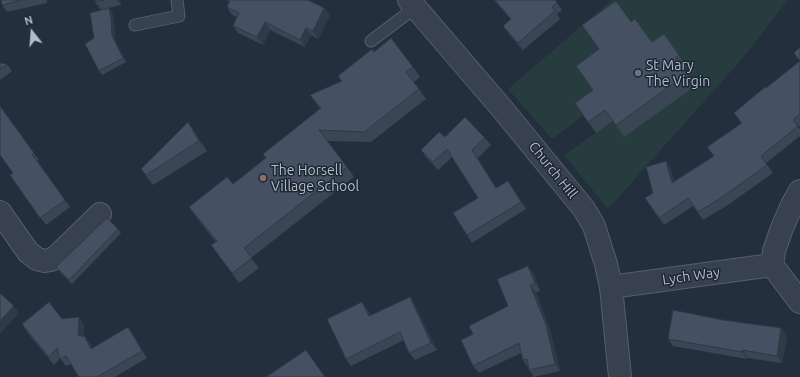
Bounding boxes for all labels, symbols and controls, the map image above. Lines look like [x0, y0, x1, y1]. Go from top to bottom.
north arrow [12, 12, 52, 52]
text: N [23, 14, 34, 27]
place label: St Mary The Virgin [646, 57, 710, 90]
marker: St Mary The Virgin [633, 68, 643, 78]
street label: Church Hill [525, 138, 581, 202]
place label: The Horsell Village School [271, 162, 359, 194]
marker: The Horsell Village School [258, 173, 268, 183]
street label: Lych Way [661, 264, 721, 288]

